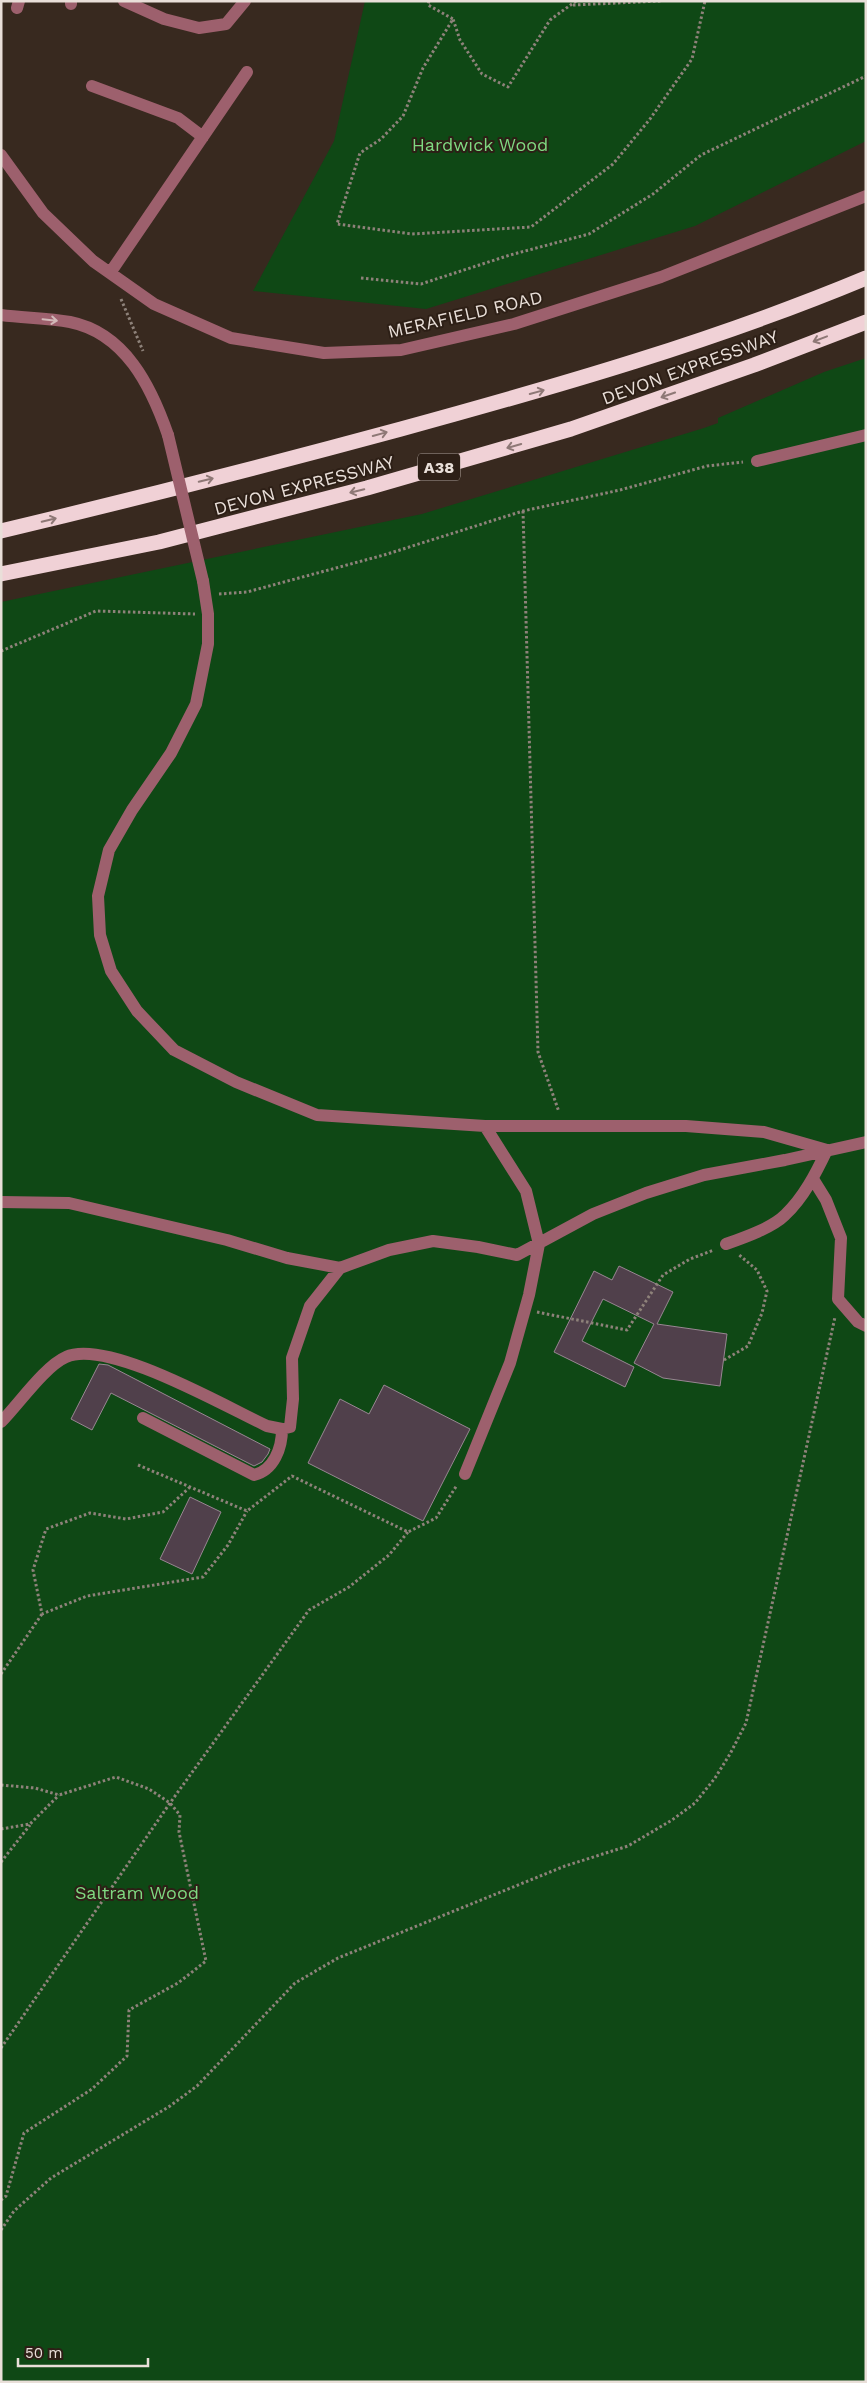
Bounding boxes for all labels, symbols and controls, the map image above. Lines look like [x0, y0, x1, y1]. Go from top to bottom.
park label: Hardwick Wood [412, 134, 548, 155]
street label: MERAFIELD ROAD [386, 286, 544, 342]
one-way arrow [41, 315, 57, 325]
street label: DEVON EXPRESSWAY [599, 325, 782, 409]
one-way arrow [813, 335, 828, 344]
one-way arrow [529, 387, 545, 396]
one-way arrow [661, 391, 676, 400]
one-way arrow [372, 429, 388, 439]
one-way arrow [506, 442, 522, 451]
street label: DEVON EXPRESSWAY [211, 451, 397, 519]
road number: A38 [418, 454, 460, 481]
one-way arrow [198, 475, 214, 484]
one-way arrow [350, 487, 366, 496]
one-way arrow [40, 515, 56, 524]
park label: Saltram Wood [75, 1882, 199, 1903]
scale bar [18, 2336, 148, 2368]
text: 50 m [25, 2344, 62, 2362]

